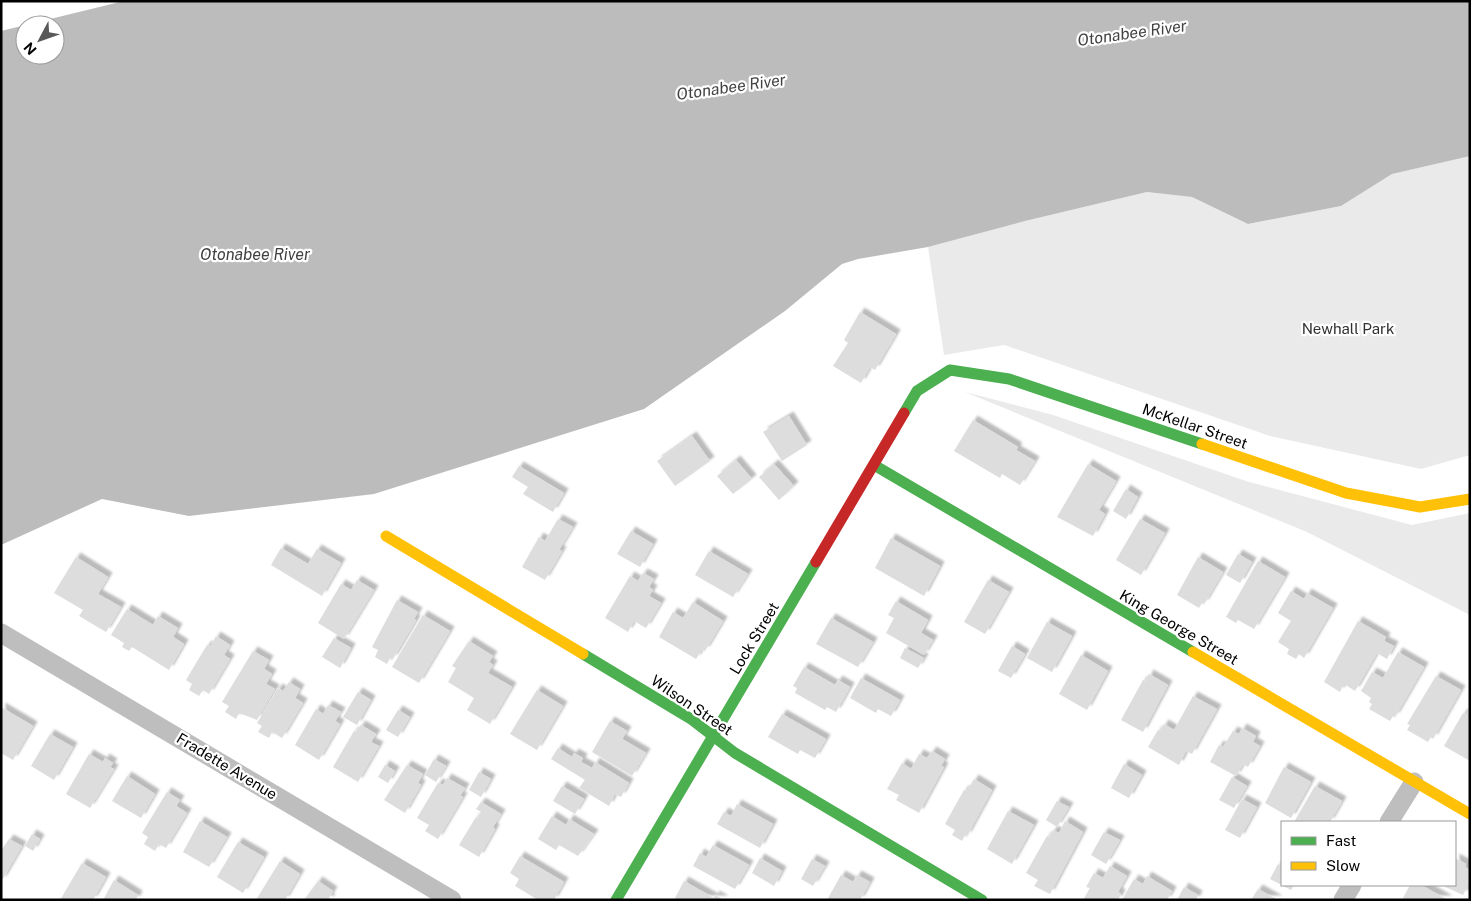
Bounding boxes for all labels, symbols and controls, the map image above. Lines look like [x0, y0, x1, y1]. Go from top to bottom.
north arrow [15, 15, 65, 65]
water label: Otonabee River [1076, 16, 1189, 50]
text: N [21, 39, 40, 58]
water label: Otonabee River [675, 70, 788, 104]
water label: Otonabee River [200, 245, 311, 264]
park label: Newhall Park [1302, 320, 1394, 337]
street label: McKellar Street [1140, 400, 1250, 452]
street label: King George Street [1117, 586, 1242, 668]
street label: Lock Street [726, 599, 782, 677]
street label: Wilson Street [648, 671, 736, 739]
street label: Fradette Avenue [174, 729, 280, 803]
legend [1281, 821, 1456, 886]
text: Fast [1326, 832, 1356, 849]
text: Slow [1326, 857, 1361, 874]

